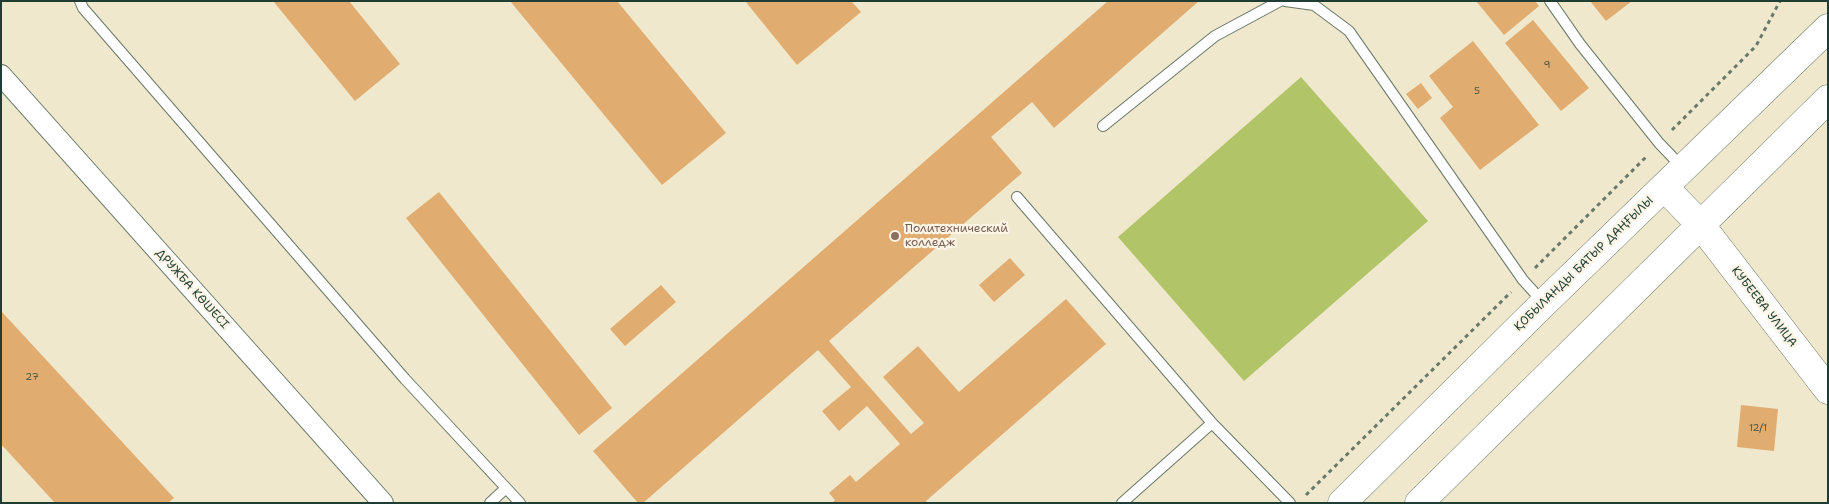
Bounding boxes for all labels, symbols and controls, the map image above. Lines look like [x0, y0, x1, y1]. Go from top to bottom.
house number: 9 [1544, 59, 1550, 71]
house number: 5 [1474, 85, 1480, 97]
street label: ҚОБЫЛАНДЫ БАТЫР ДАҢҒЫЛЫ [1512, 194, 1656, 334]
place label: Политехнический колледж [905, 222, 1008, 250]
marker: Политехнический колледж [889, 230, 901, 242]
street label: ДРУЖБА КӨШЕСІ [152, 246, 232, 332]
street label: КУБЕЕВА УЛИЦА [1728, 264, 1800, 350]
house number: 27 [25, 371, 39, 383]
house number: 12/1 [1749, 422, 1767, 434]

